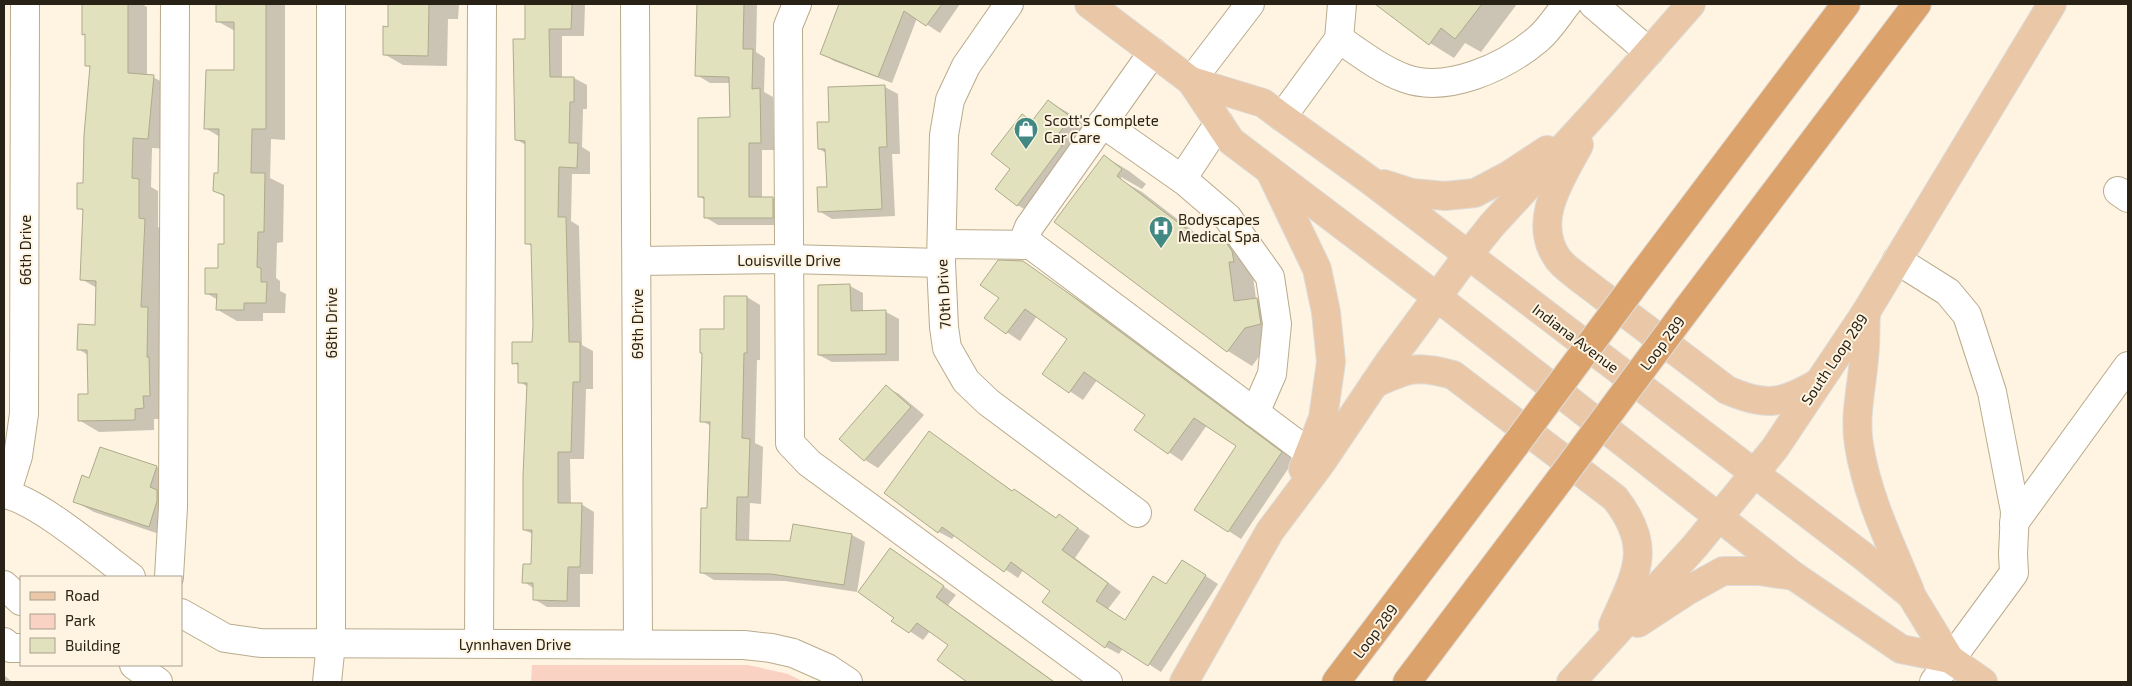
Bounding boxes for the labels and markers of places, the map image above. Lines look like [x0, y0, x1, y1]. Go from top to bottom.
place label: Scott's Complete Car Care [1044, 111, 1159, 146]
shop icon: Scott's Complete Car Care [1013, 116, 1039, 150]
place label: Bodyscapes Medical Spa [1178, 210, 1260, 245]
hospital icon: Bodyscapes Medical Spa [1148, 215, 1174, 249]

